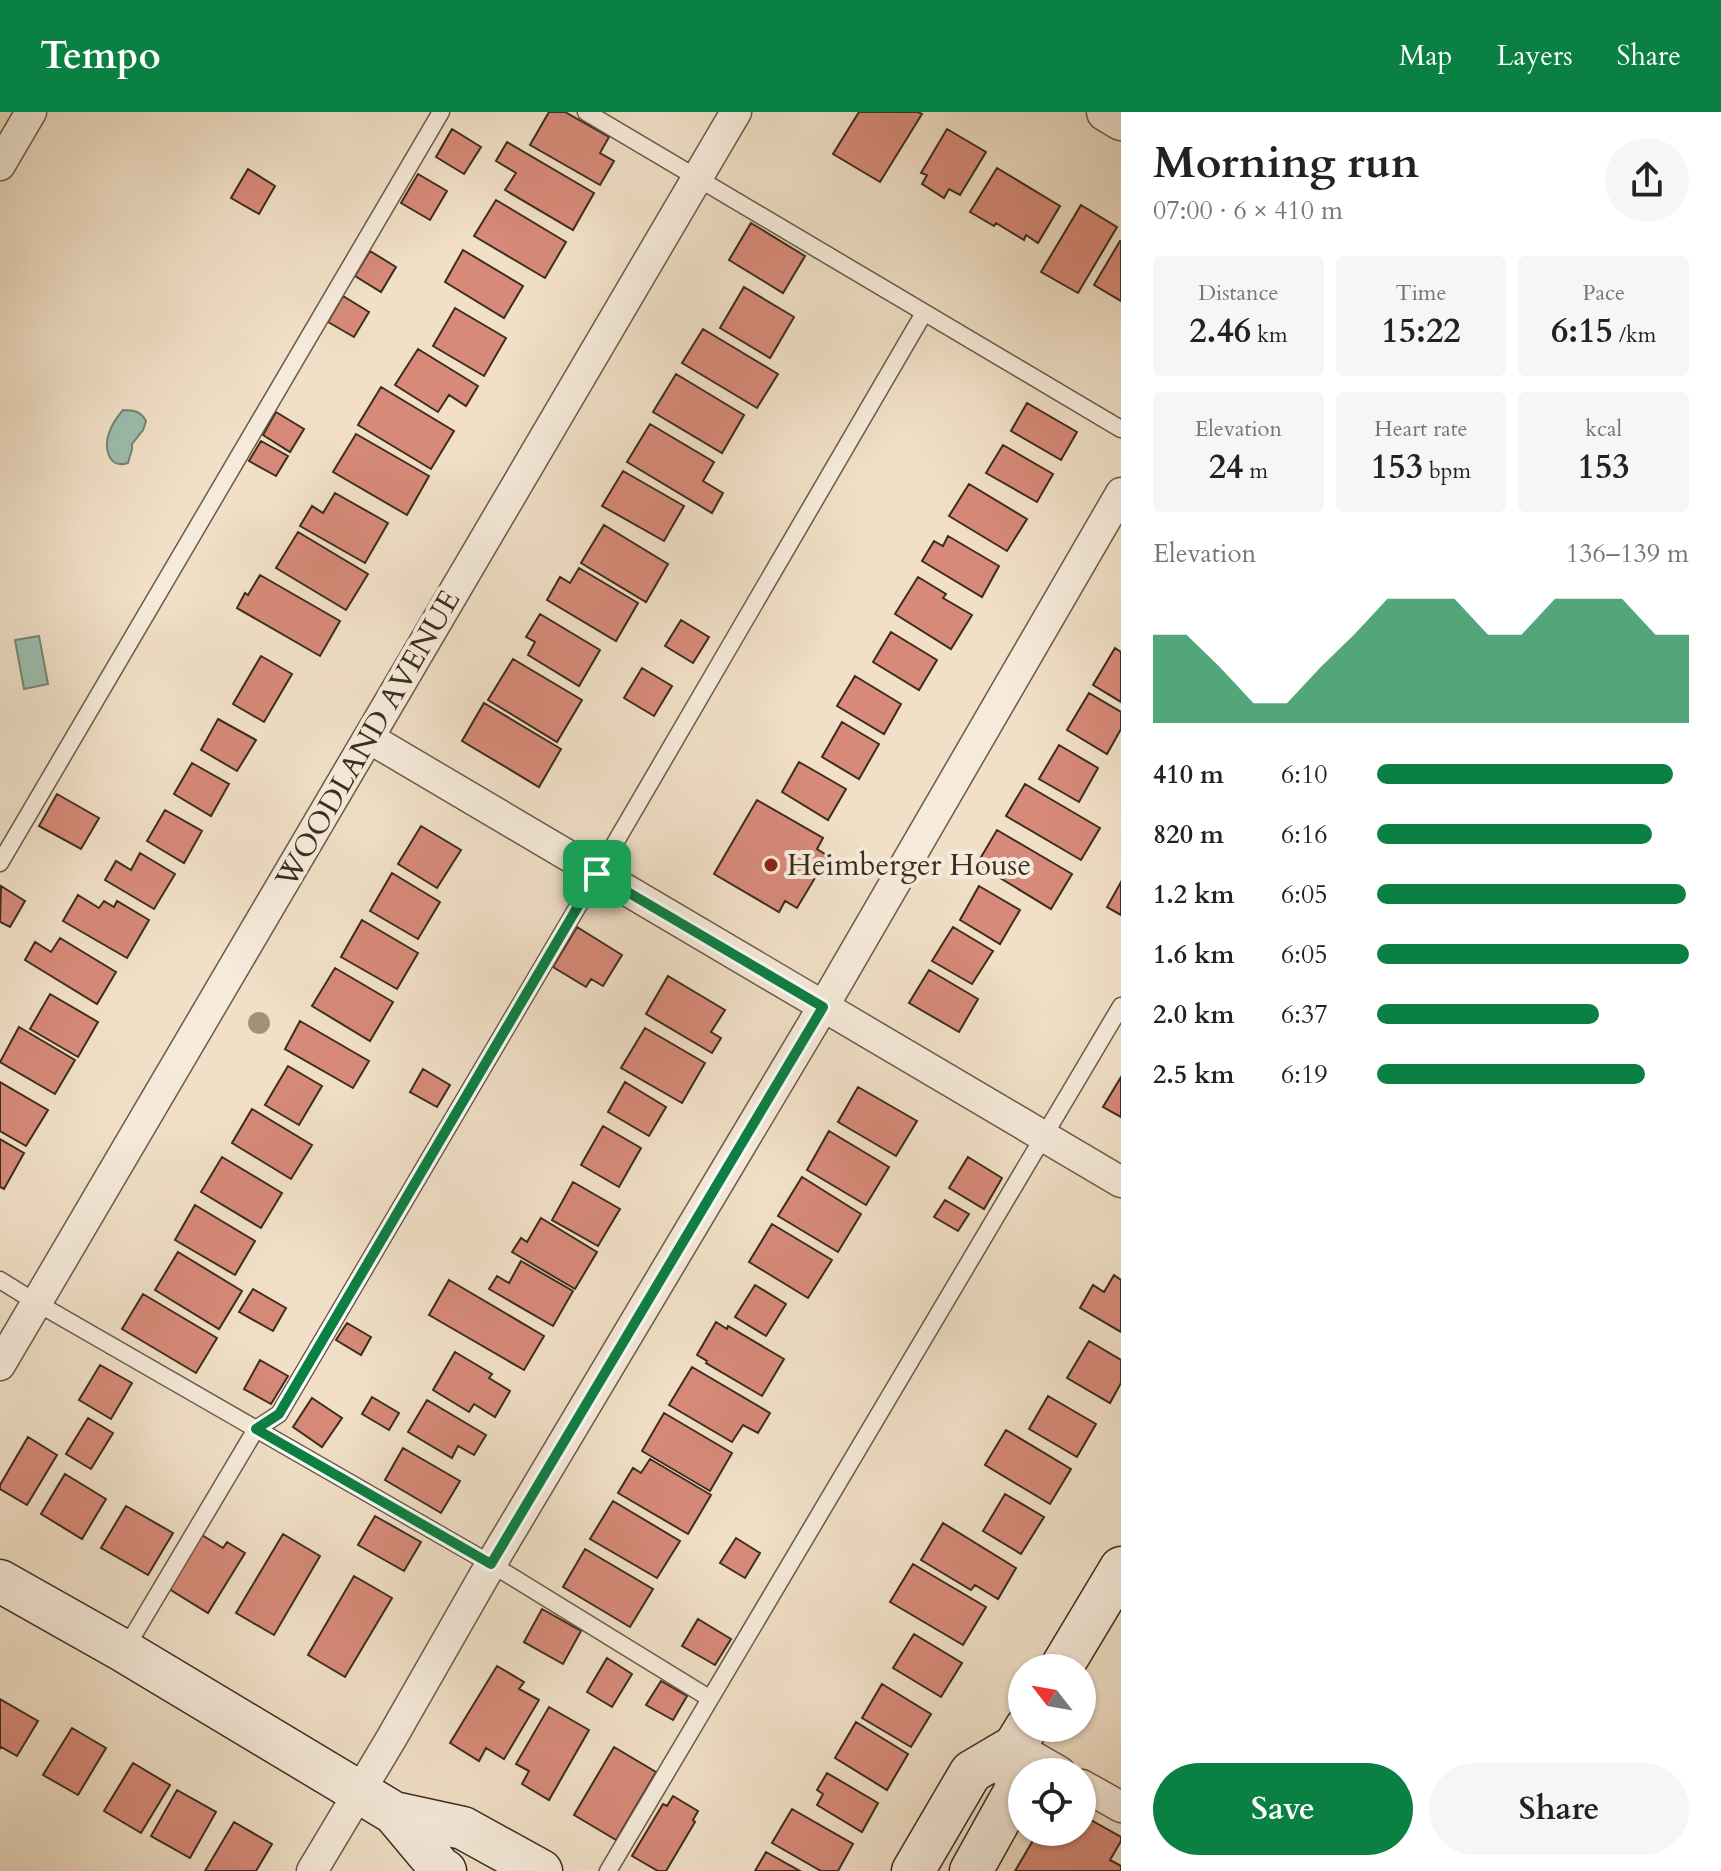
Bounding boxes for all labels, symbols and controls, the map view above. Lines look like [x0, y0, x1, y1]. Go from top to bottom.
text: Tempo [40, 30, 161, 82]
text: Map [1399, 37, 1452, 75]
text: Layers [1496, 37, 1573, 75]
text: Share [1617, 37, 1681, 75]
text: Morning run [1153, 133, 1419, 193]
button: share [1605, 138, 1689, 222]
text: 07:00 · 6 × 410 m [1153, 193, 1343, 228]
text: Distance [1198, 278, 1279, 308]
text: Time [1396, 278, 1446, 308]
text: Pace [1582, 278, 1625, 308]
text: 2.46 [1189, 308, 1251, 354]
text: 15:22 [1381, 308, 1461, 354]
text: 6:15 [1551, 308, 1613, 354]
text: km [1251, 320, 1288, 350]
text: /km [1613, 320, 1656, 350]
text: Elevation [1195, 414, 1282, 444]
text: Heart rate [1374, 414, 1468, 444]
text: kcal [1585, 414, 1622, 444]
text: 24 [1209, 444, 1243, 490]
text: 153 [1371, 444, 1423, 490]
text: 153 [1578, 444, 1630, 490]
text: m [1243, 456, 1268, 486]
text: bpm [1423, 456, 1471, 486]
text: Elevation [1153, 536, 1256, 571]
text: 136–139 m [1566, 536, 1689, 571]
street label: WOODLAND AVENUE [265, 583, 470, 896]
text: 410 m [1153, 757, 1224, 792]
text: 6:10 [1281, 757, 1328, 792]
text: 820 m [1153, 817, 1224, 852]
text: 6:16 [1281, 817, 1328, 852]
pin [563, 840, 631, 908]
place label: Heimberger House [787, 845, 1031, 886]
icon: arrive [575, 852, 619, 896]
marker: Heimberger House [762, 856, 780, 874]
text: 1.2 km [1153, 877, 1234, 912]
text: 6:05 [1281, 877, 1328, 912]
text: 1.6 km [1153, 937, 1234, 972]
text: 6:05 [1281, 937, 1328, 972]
text: 2.0 km [1153, 997, 1234, 1032]
text: 6:37 [1281, 997, 1328, 1032]
text: 2.5 km [1153, 1057, 1234, 1092]
text: 6:19 [1281, 1057, 1328, 1092]
north arrow [1008, 1654, 1096, 1742]
map controls [1008, 1654, 1096, 1846]
button: locate [1008, 1758, 1096, 1846]
button: Save [1153, 1763, 1413, 1855]
button: Share [1429, 1763, 1689, 1855]

